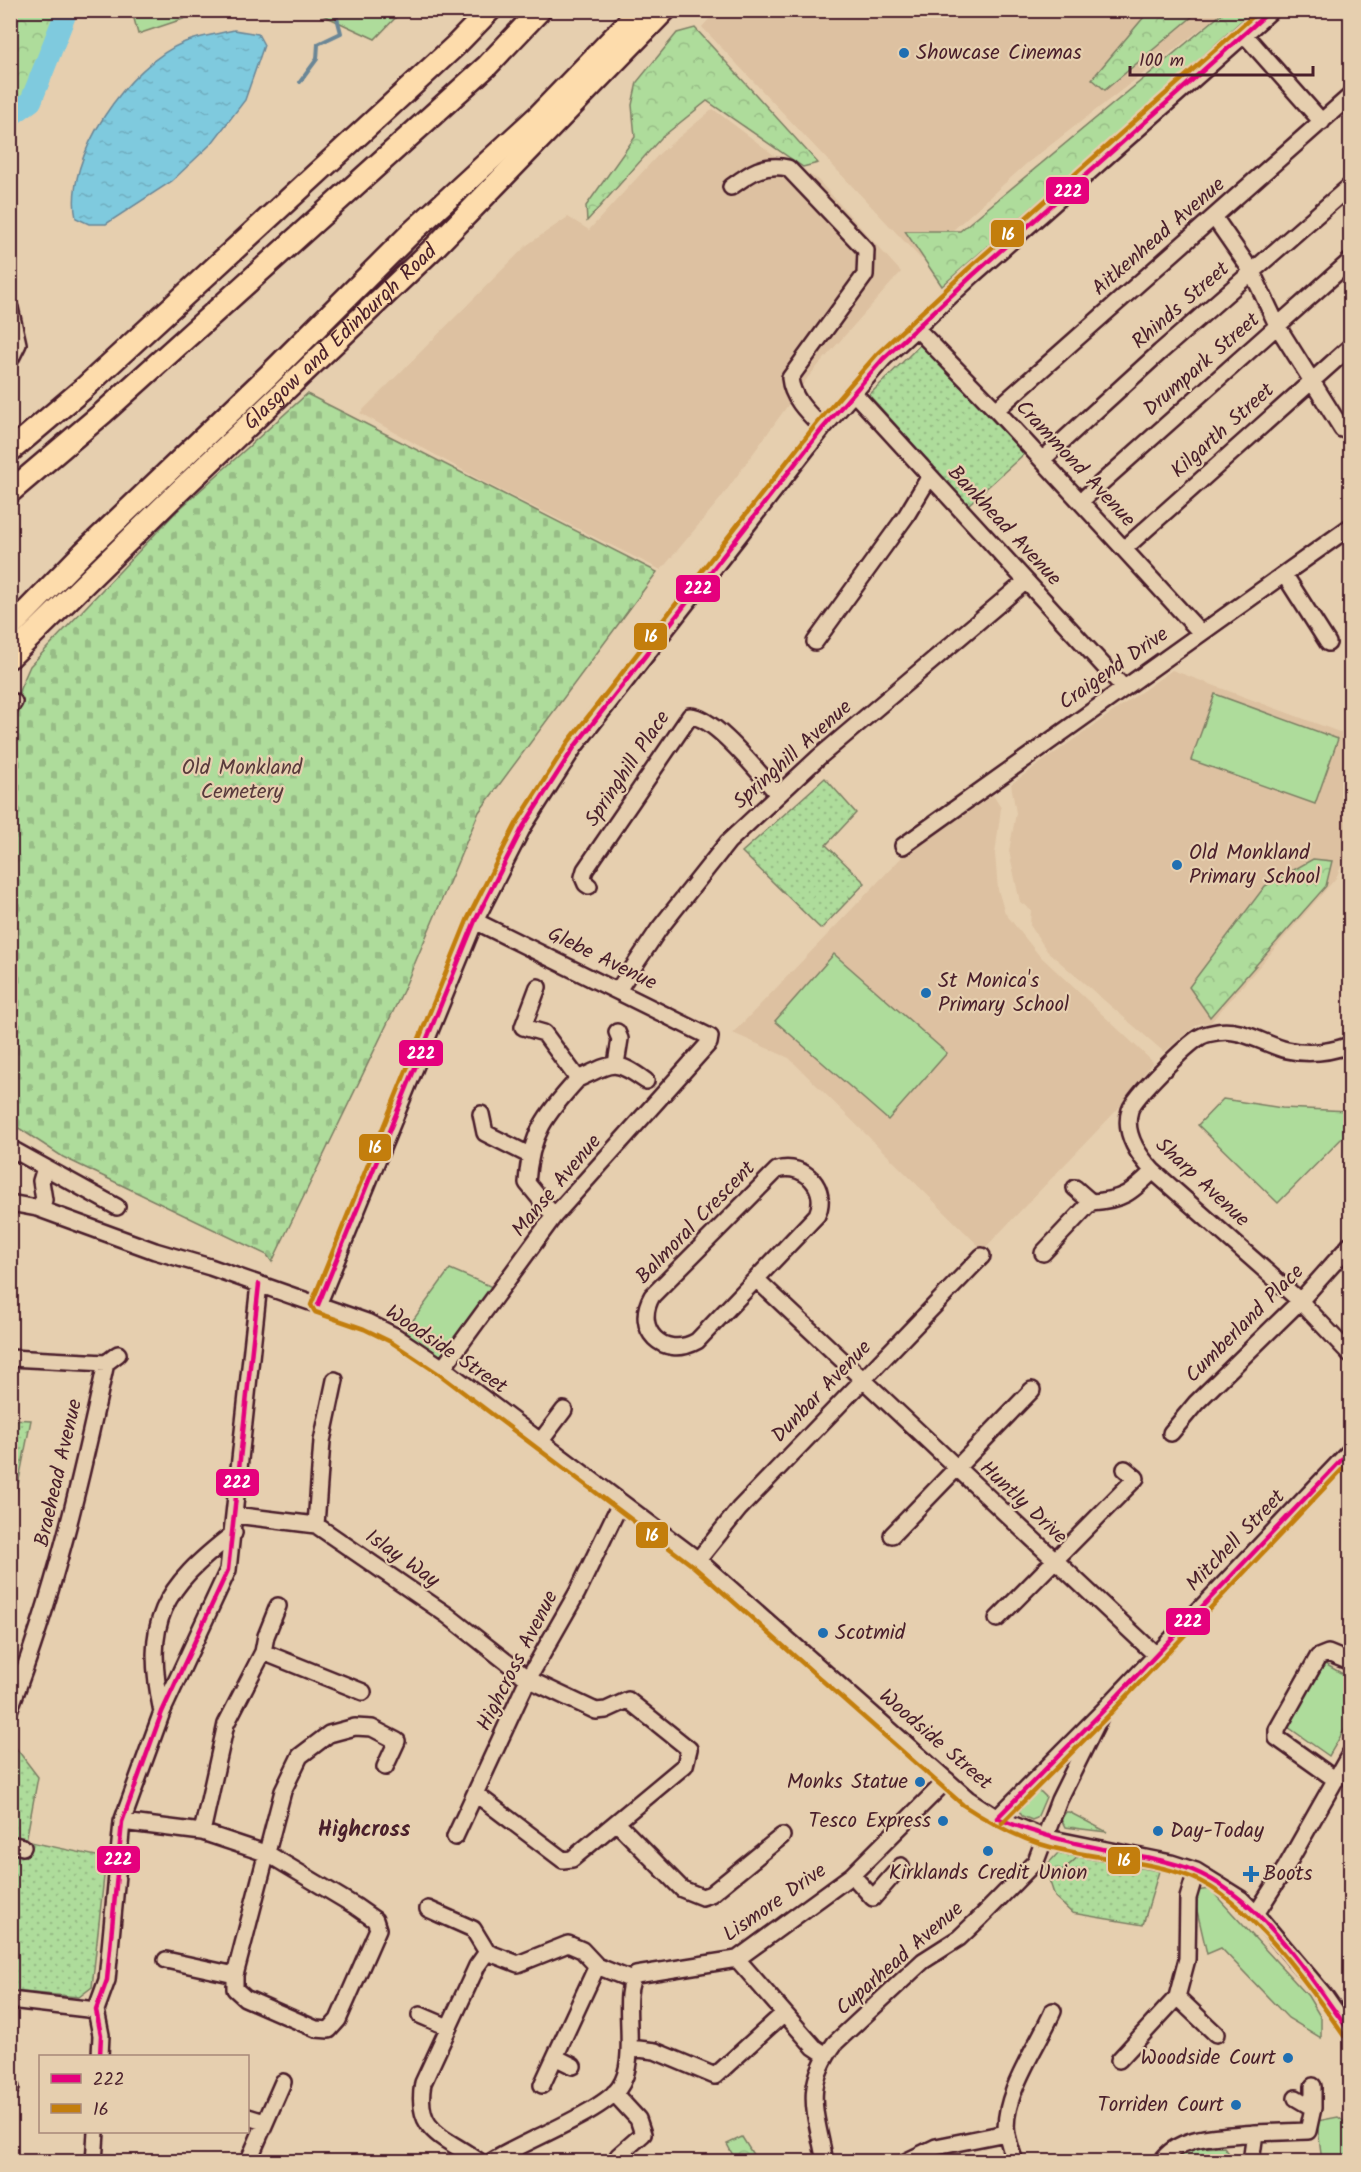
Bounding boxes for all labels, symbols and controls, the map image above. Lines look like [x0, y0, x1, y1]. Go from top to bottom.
place label: Showcase Cinemas [916, 37, 1082, 70]
scale bar [1130, 39, 1313, 77]
marker: Showcase Cinemas [897, 46, 911, 60]
text: 100 m [1139, 47, 1184, 76]
street label: Aitkenhead Avenue [1085, 169, 1234, 304]
line badge: 222 [1045, 176, 1090, 205]
text: 222 [1054, 180, 1082, 205]
line badge: 16 [990, 219, 1025, 248]
text: 16 [1001, 223, 1015, 248]
street label: Glasgow and Edinburgh Road [236, 236, 446, 438]
street label: Rhinds Street [1125, 253, 1238, 358]
street label: Drumpark Street [1136, 304, 1268, 425]
street label: Kilgarth Street [1164, 375, 1283, 487]
street label: Crammond Avenue [1007, 393, 1143, 536]
street label: Bankhead Avenue [939, 458, 1069, 595]
line badge: 222 [675, 574, 721, 603]
text: 222 [684, 577, 712, 602]
street label: Craigend Drive [1052, 619, 1176, 719]
line badge: 16 [633, 622, 668, 651]
text: 16 [644, 625, 658, 650]
street label: Springhill Avenue [726, 692, 861, 818]
street label: Springhill Place [577, 704, 680, 834]
park label: Old Monkland Cemetery [182, 752, 303, 809]
place label: Old Monkland Primary School [1189, 837, 1320, 894]
marker: Old Monkland Primary School [1170, 858, 1184, 872]
street label: Glebe Avenue [542, 918, 663, 1000]
place label: St Monica's Primary School [938, 965, 1069, 1022]
marker: St Monica's Primary School [919, 986, 933, 1000]
line badge: 222 [398, 1039, 444, 1067]
text: 222 [407, 1042, 435, 1067]
street label: Manse Avenue [504, 1127, 611, 1245]
street label: Sharp Avenue [1147, 1130, 1257, 1236]
line badge: 16 [358, 1133, 392, 1162]
text: 16 [368, 1136, 382, 1161]
street label: Balmoral Crescent [628, 1153, 764, 1292]
street label: Cumberland Place [1178, 1256, 1313, 1391]
street label: Woodside Street [378, 1297, 515, 1404]
street label: Dunbar Avenue [764, 1332, 880, 1451]
street label: Braehead Avenue [26, 1395, 92, 1550]
street label: Huntly Drive [971, 1453, 1075, 1553]
line badge: 222 [215, 1468, 260, 1497]
text: 222 [223, 1471, 251, 1496]
street label: Mitchell Street [1178, 1482, 1294, 1600]
street label: Islay Way [358, 1521, 446, 1597]
line badge: 16 [635, 1521, 669, 1549]
text: 16 [645, 1524, 659, 1549]
street label: Highcross Avenue [468, 1584, 568, 1737]
line badge: 222 [1165, 1607, 1211, 1636]
text: 222 [1174, 1610, 1202, 1635]
place label: Scotmid [835, 1617, 906, 1650]
marker: Scotmid [816, 1626, 830, 1640]
street label: Woodside Street [871, 1681, 1000, 1799]
place label: Monks Statue [787, 1766, 909, 1799]
marker: Monks Statue [913, 1775, 927, 1789]
place label: Tesco Express [809, 1805, 931, 1838]
district label: Highcross [318, 1813, 411, 1848]
marker: Tesco Express [936, 1814, 950, 1828]
place label: Day-Today [1170, 1815, 1264, 1848]
marker: Day-Today [1151, 1824, 1165, 1838]
marker: Kirklands Credit Union [981, 1844, 995, 1858]
line badge: 222 [96, 1845, 141, 1874]
line badge: 16 [1107, 1846, 1141, 1875]
text: 222 [104, 1848, 132, 1873]
text: 16 [1117, 1849, 1131, 1874]
street label: Lismore Drive [716, 1855, 834, 1951]
place label: Kirklands Credit Union [889, 1857, 1087, 1890]
place label: Boots [1263, 1858, 1313, 1891]
marker: Boots [1244, 1867, 1258, 1881]
street label: Cuparhead Avenue [828, 1893, 972, 2024]
place label: Woodside Court [1141, 2042, 1277, 2075]
marker: Woodside Court [1281, 2051, 1295, 2065]
legend [39, 2055, 249, 2133]
text: 222 [93, 2066, 124, 2095]
place label: Torriden Court [1098, 2089, 1225, 2122]
text: 16 [93, 2096, 109, 2125]
marker: Torriden Court [1229, 2098, 1243, 2112]

